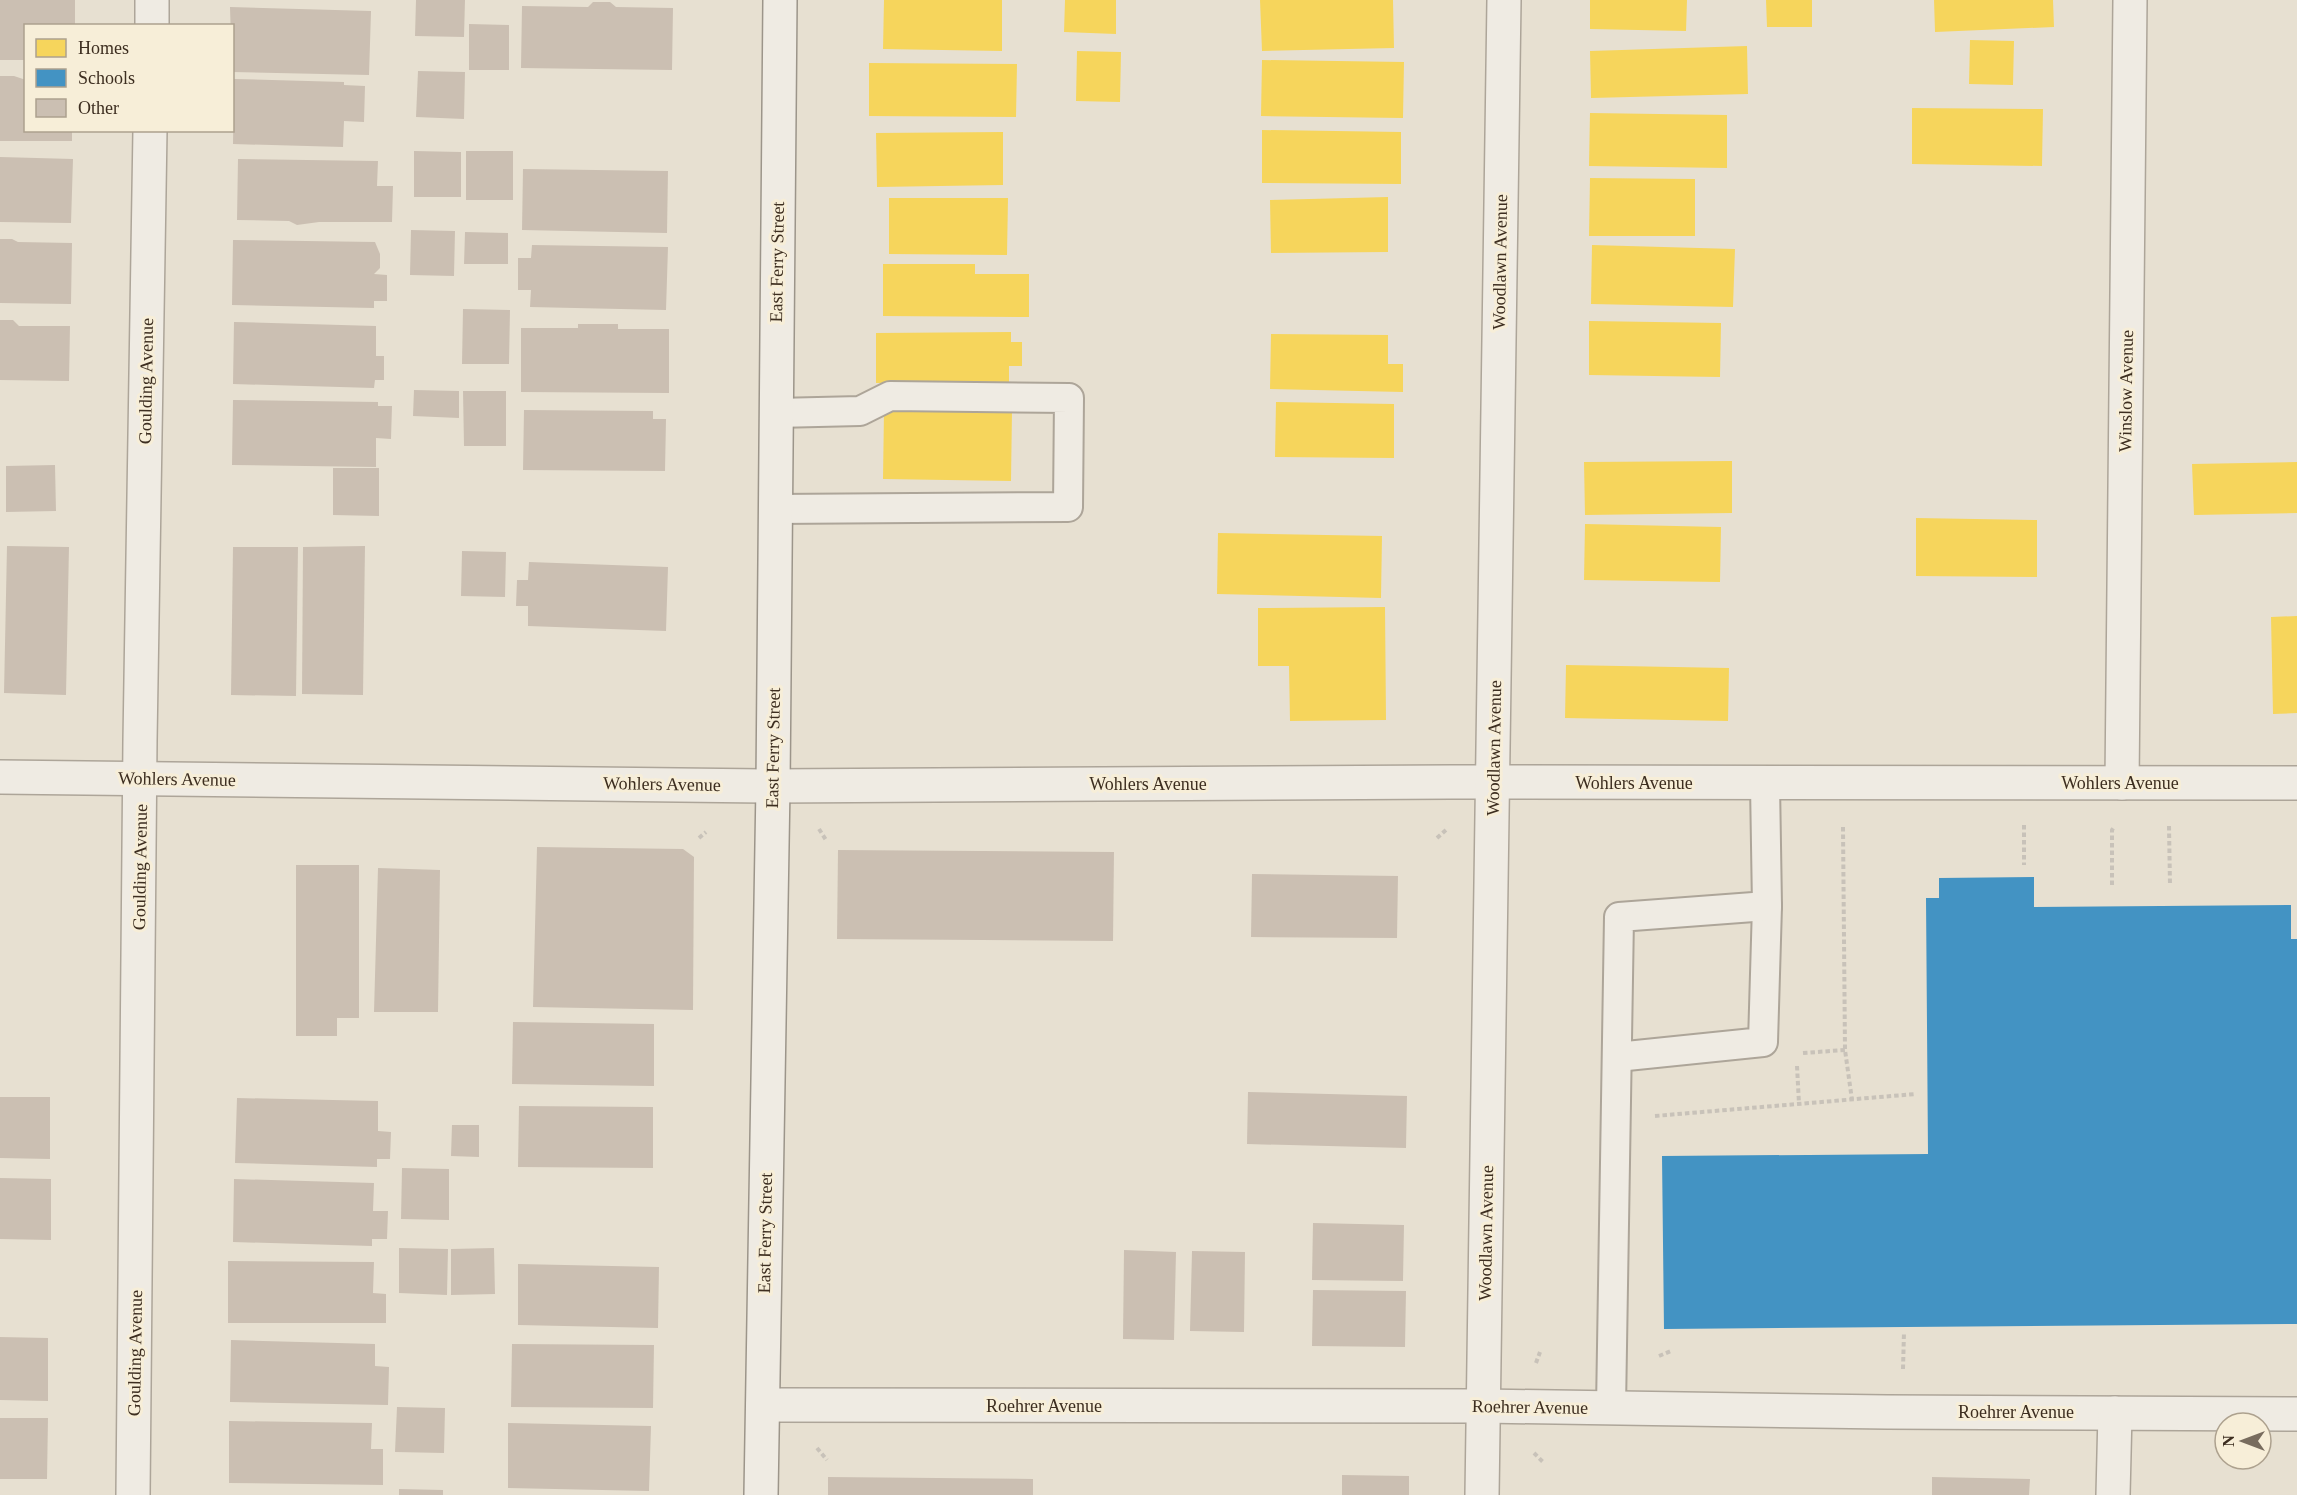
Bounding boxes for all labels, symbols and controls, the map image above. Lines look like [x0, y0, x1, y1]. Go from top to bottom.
legend [24, 24, 234, 132]
text: Homes [78, 38, 129, 58]
text: Schools [78, 68, 135, 88]
text: Other [78, 98, 119, 118]
street label: Woodlawn Avenue [1489, 194, 1511, 330]
street label: East Ferry Street [766, 201, 788, 323]
street label: Goulding Avenue [135, 318, 157, 444]
street label: Winslow Avenue [2115, 330, 2137, 452]
street label: Woodlawn Avenue [1483, 680, 1505, 816]
street label: East Ferry Street [762, 687, 784, 809]
street label: Wohlers Avenue [118, 768, 236, 790]
street label: Wohlers Avenue [603, 773, 721, 795]
street label: Wohlers Avenue [1575, 773, 1693, 793]
street label: Wohlers Avenue [2061, 773, 2179, 793]
street label: Wohlers Avenue [1089, 774, 1207, 794]
street label: Goulding Avenue [129, 804, 151, 930]
street label: Woodlawn Avenue [1475, 1165, 1497, 1301]
street label: East Ferry Street [754, 1172, 776, 1294]
street label: Goulding Avenue [124, 1290, 146, 1416]
street label: Roehrer Avenue [986, 1396, 1102, 1416]
street label: Roehrer Avenue [1472, 1396, 1588, 1418]
street label: Roehrer Avenue [1958, 1402, 2074, 1422]
north arrow [2213, 1411, 2273, 1471]
text: N [2220, 1435, 2237, 1447]

